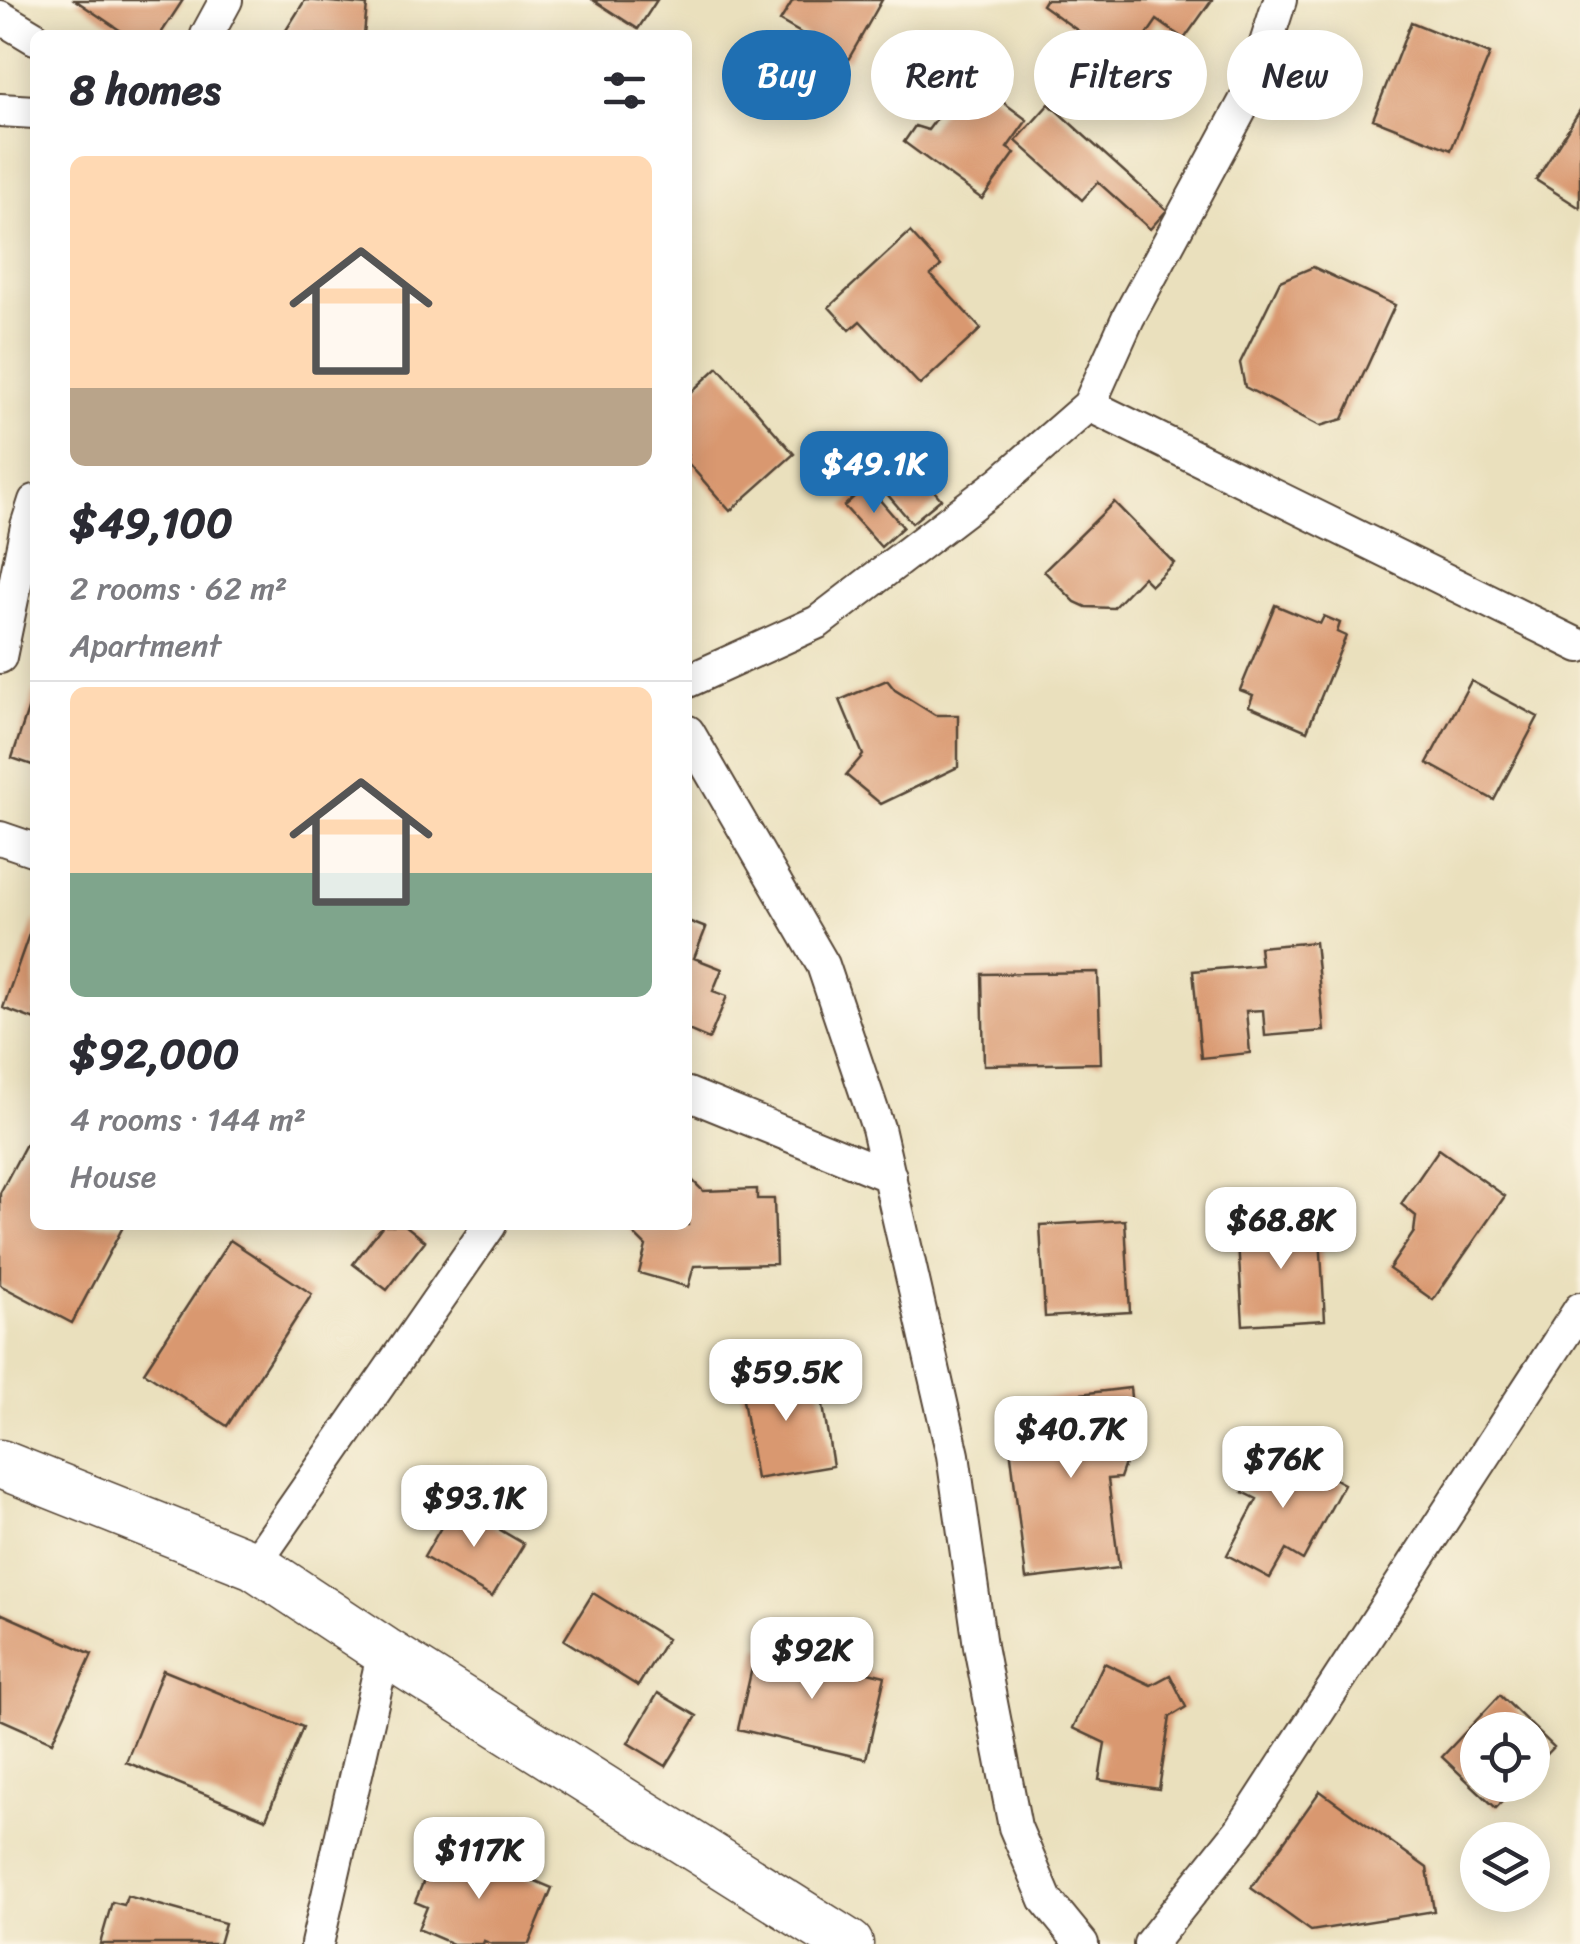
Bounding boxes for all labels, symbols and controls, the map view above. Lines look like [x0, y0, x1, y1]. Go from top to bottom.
chip: Buy [722, 30, 851, 120]
chip: Rent [871, 30, 1014, 120]
chip: Filters [1034, 30, 1207, 120]
chip: New [1227, 30, 1363, 120]
text: 8 homes [70, 53, 221, 127]
icon: filters [597, 63, 652, 118]
icon: home [271, 221, 451, 401]
pin: $49.1K [793, 431, 955, 516]
text: $49.1K [822, 435, 926, 492]
text: $49,100 [70, 486, 233, 560]
text: 2 rooms · 62 m² [70, 560, 287, 617]
text: Apartment [70, 617, 221, 674]
icon: home [271, 752, 451, 932]
text: $92,000 [70, 1017, 239, 1091]
text: 4 rooms · 144 m² [70, 1091, 306, 1148]
text: House [70, 1148, 156, 1205]
pin: $68.8K [1200, 1187, 1362, 1272]
text: $68.8K [1227, 1191, 1335, 1248]
pin: $59.5K [705, 1339, 867, 1424]
text: $59.5K [731, 1343, 841, 1400]
pin: $40.7K [990, 1396, 1152, 1481]
text: $40.7K [1016, 1400, 1126, 1457]
pin: $76K [1224, 1426, 1342, 1511]
text: $76K [1244, 1430, 1322, 1487]
pin: $93.1K [393, 1465, 555, 1550]
text: $93.1K [423, 1469, 525, 1526]
pin: $92K [753, 1617, 871, 1702]
text: $92K [772, 1621, 852, 1678]
map controls [1460, 1712, 1550, 1912]
button: locate [1460, 1712, 1550, 1802]
pin: $117K [409, 1817, 549, 1902]
text: $117K [436, 1821, 522, 1878]
button: layers [1460, 1822, 1550, 1912]

